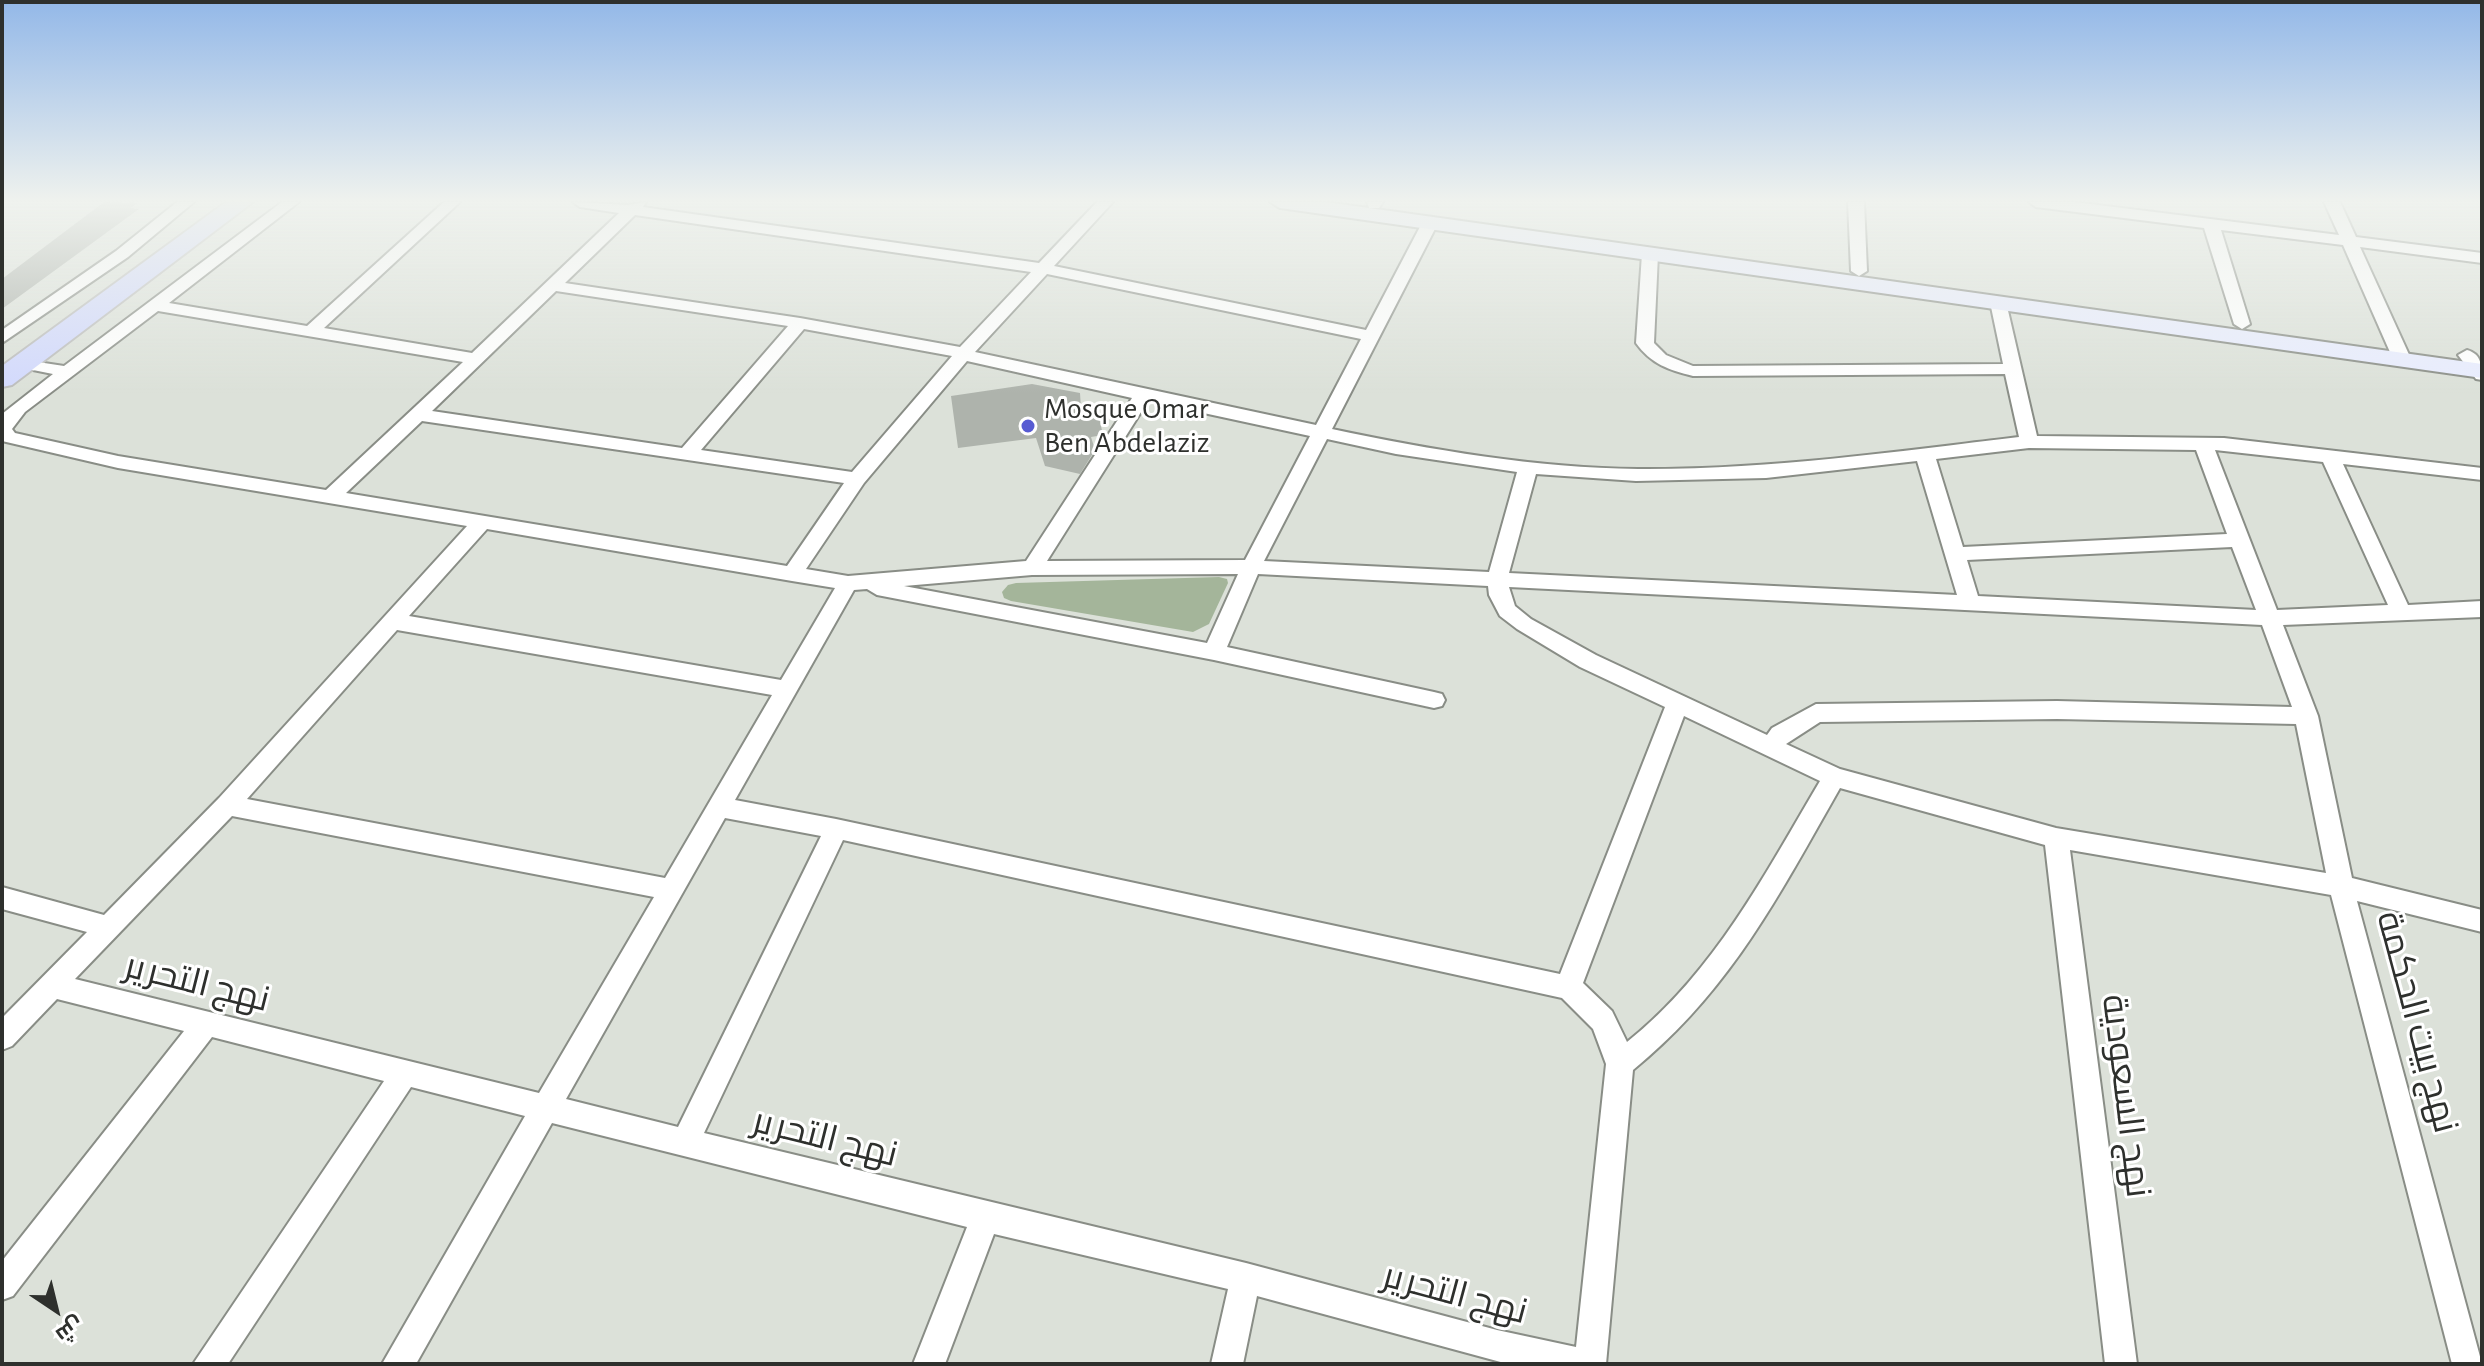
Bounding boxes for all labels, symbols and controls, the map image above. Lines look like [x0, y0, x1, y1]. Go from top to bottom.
place label: Mosque Omar Ben Abdelaziz [1044, 391, 1209, 462]
marker: Mosque Omar Ben Abdelaziz [1019, 417, 1037, 435]
street label: نهج بيت الحكمة [2367, 907, 2467, 1137]
street label: نهج التحرير [120, 944, 274, 1022]
street label: نهج السعودية [2092, 992, 2160, 1200]
street label: نهج التحرير [748, 1099, 902, 1177]
street label: نهج التحرير [1378, 1254, 1532, 1334]
north arrow [16, 1270, 96, 1350]
text: ش [52, 1313, 88, 1347]

